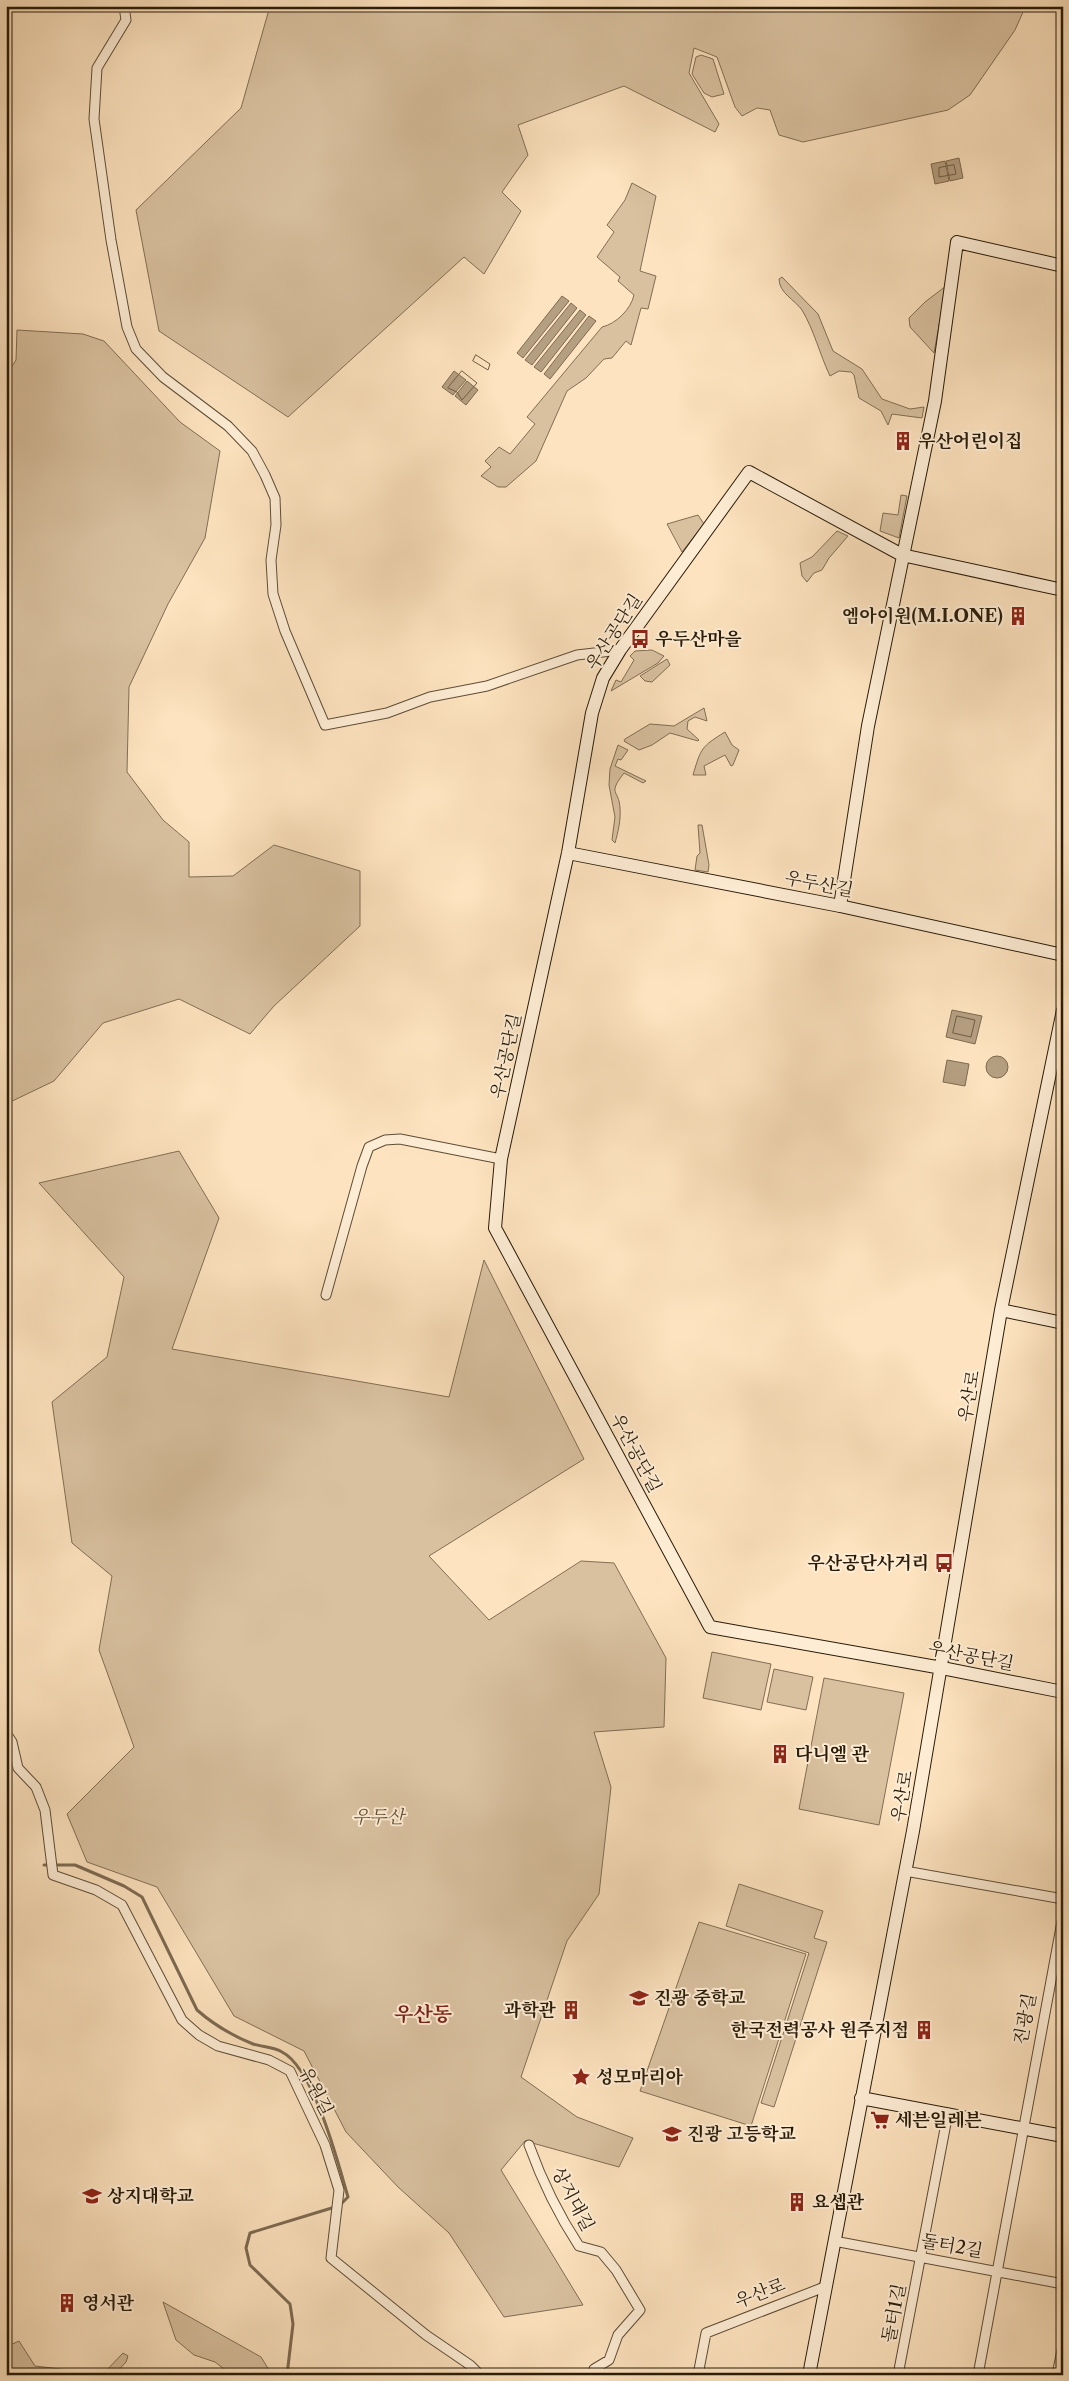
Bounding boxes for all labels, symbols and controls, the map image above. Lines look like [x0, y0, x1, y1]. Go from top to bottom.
building icon: 우산어린이집 [892, 430, 914, 452]
place label: 우산어린이집 [918, 430, 1022, 452]
street label: 우산공단길 [581, 590, 647, 674]
place label: 엠아이원(M.I.ONE) [842, 605, 1003, 627]
building icon: 엠아이원(M.I.ONE) [1007, 605, 1029, 627]
bus stop icon: 우두산마을 [629, 628, 651, 650]
place label: 우두산마을 [655, 628, 742, 650]
street label: 우두산길 [783, 867, 855, 901]
street label: 우산공단길 [486, 1011, 526, 1101]
street label: 우산로 [954, 1368, 984, 1424]
street label: 우산공단길 [606, 1409, 666, 1497]
place label: 우산공단사거리 [807, 1552, 929, 1574]
bus stop icon: 우산공단사거리 [933, 1552, 955, 1574]
street label: 우산공단길 [926, 1637, 1016, 1675]
building icon: 다니엘 관 [769, 1743, 791, 1765]
place label: 다니엘 관 [795, 1743, 870, 1765]
street label: 우산로 [887, 1768, 917, 1824]
park label: 우두산 [352, 1806, 407, 1828]
school or university icon: 진광 중학교 [628, 1987, 650, 2009]
place label: 진광 중학교 [654, 1987, 746, 2009]
street label: 진광길 [1009, 1991, 1041, 2047]
place label: 과학관 [504, 1999, 557, 2021]
building icon: 과학관 [560, 1999, 582, 2021]
district label: 우산동 [394, 2002, 453, 2026]
place label: 한국전력공사 원주지점 [731, 2019, 909, 2041]
building icon: 한국전력공사 원주지점 [913, 2019, 935, 2041]
street label: 유원길 [294, 2063, 338, 2119]
place icon: 성모마리아 [570, 2066, 592, 2088]
place label: 성모마리아 [596, 2066, 684, 2088]
supermarket icon: 세븐일레븐 [869, 2109, 891, 2131]
place label: 세븐일레븐 [895, 2109, 982, 2131]
school or university icon: 진광 고등학교 [661, 2123, 683, 2145]
place label: 진광 고등학교 [687, 2123, 796, 2145]
street label: 상지대길 [547, 2163, 599, 2235]
school or university icon: 상지대학교 [81, 2185, 103, 2207]
place label: 상지대학교 [107, 2185, 195, 2207]
building icon: 요셉관 [786, 2191, 808, 2213]
place label: 요셉관 [812, 2191, 865, 2213]
street label: 돌터2길 [919, 2230, 985, 2262]
street label: 우산로 [732, 2273, 788, 2313]
street label: 돌터1길 [878, 2282, 910, 2344]
building icon: 영서관 [56, 2292, 78, 2314]
place label: 영서관 [82, 2292, 135, 2314]

